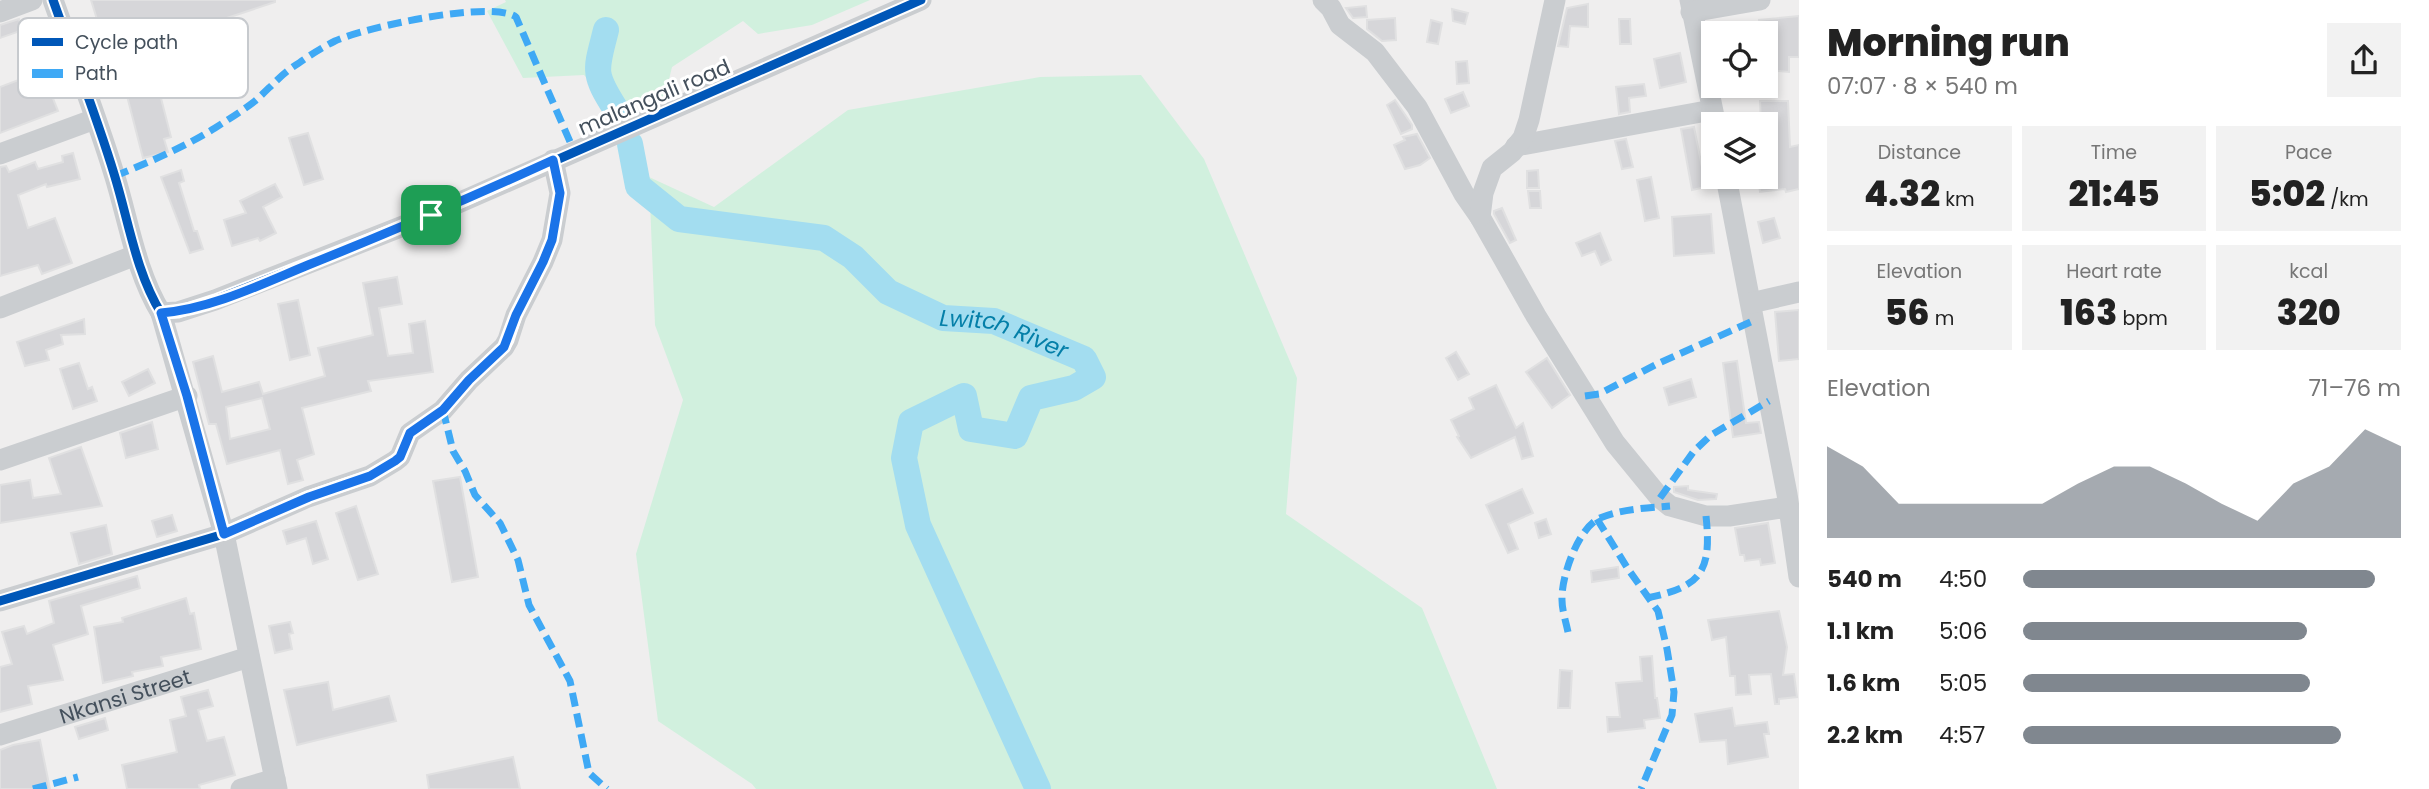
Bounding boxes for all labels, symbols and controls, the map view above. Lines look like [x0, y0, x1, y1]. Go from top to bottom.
text: Morning run [1827, 16, 2070, 69]
legend [18, 18, 248, 98]
map controls [1701, 21, 1778, 189]
button: locate [1701, 21, 1778, 98]
button: share [2327, 23, 2401, 97]
text: Cycle path [75, 29, 178, 56]
street label: malangali road [573, 52, 735, 142]
text: Path [75, 60, 118, 87]
text: 07:07 · 8 × 540 m [1827, 70, 2018, 102]
button: layers [1701, 112, 1778, 189]
text: Distance [1878, 139, 1961, 166]
text: Time [2091, 139, 2137, 166]
text: Pace [2285, 139, 2332, 166]
text: 4.32 [1864, 169, 1940, 218]
text: 21:45 [2068, 169, 2160, 218]
text: 5:02 [2249, 169, 2325, 218]
pin [401, 185, 461, 245]
text: km [1940, 186, 1975, 213]
text: /km [2325, 186, 2369, 213]
icon: arrive [412, 196, 450, 234]
text: Elevation [1877, 258, 1962, 285]
text: Heart rate [2066, 258, 2162, 285]
text: kcal [2289, 258, 2328, 285]
text: 56 [1884, 288, 1930, 337]
text: 163 [2060, 288, 2117, 337]
text: 320 [2277, 288, 2341, 337]
water label: Lwitch River [939, 302, 1074, 367]
text: m [1930, 305, 1954, 332]
text: bpm [2117, 305, 2168, 332]
text: Elevation [1827, 372, 1931, 404]
text: 71–76 m [2309, 372, 2401, 404]
text: 540 m [1827, 563, 1902, 595]
text: 4:50 [1939, 563, 1987, 595]
text: 1.1 km [1827, 615, 1894, 647]
text: 5:06 [1939, 615, 1987, 647]
street label: Nkansi Street [56, 662, 194, 730]
text: 1.6 km [1827, 667, 1900, 699]
text: 5:05 [1939, 667, 1987, 699]
text: 2.2 km [1827, 719, 1903, 751]
text: 4:57 [1939, 719, 1985, 751]

